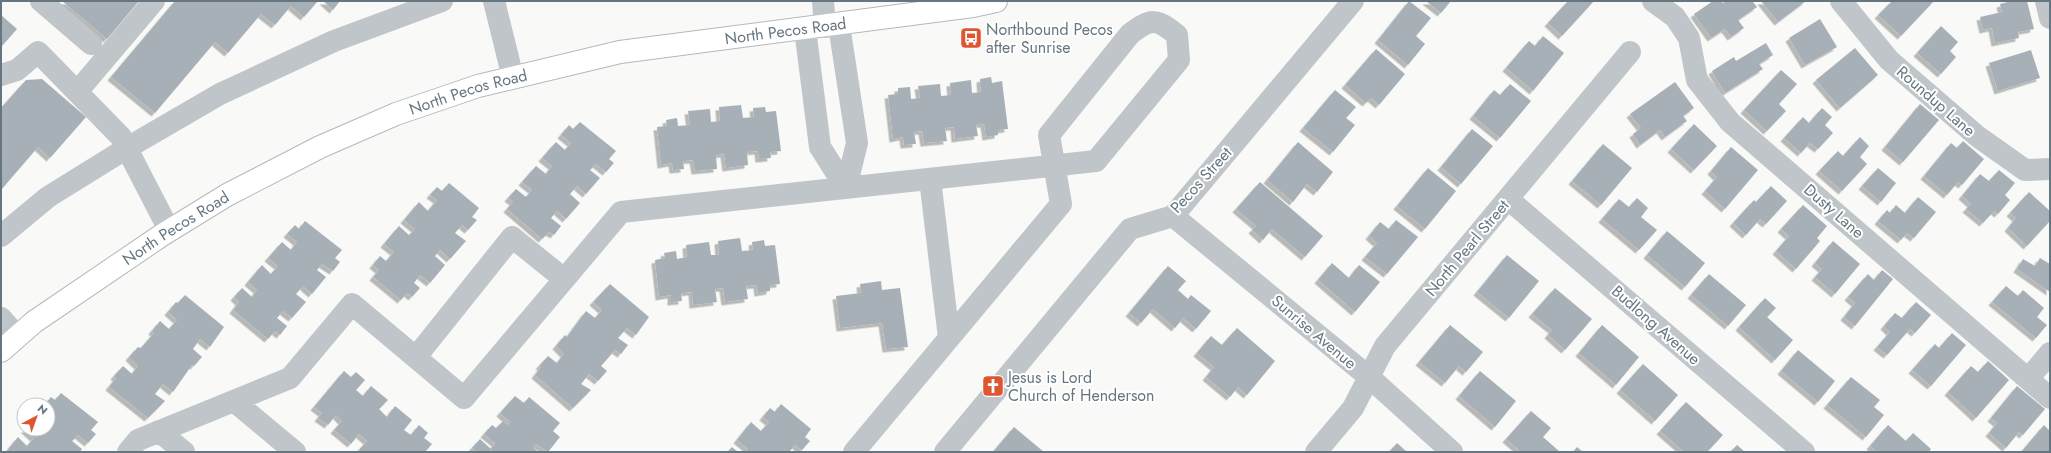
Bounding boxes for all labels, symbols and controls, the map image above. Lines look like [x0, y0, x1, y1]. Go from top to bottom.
street label: North Pecos Road [723, 11, 848, 50]
place label: Northbound Pecos after Sunrise [986, 18, 1113, 59]
bus stop icon: Northbound Pecos after Sunrise [958, 25, 984, 51]
street label: Roundup Lane [1892, 60, 1980, 142]
street label: North Pecos Road [406, 63, 529, 120]
street label: Pecos Street [1165, 142, 1237, 218]
street label: Dusty Lane [1799, 178, 1869, 244]
street label: North Pecos Road [118, 185, 233, 270]
street label: North Pearl Street [1420, 195, 1514, 301]
street label: Budlong Avenue [1607, 280, 1705, 370]
street label: Sunrise Avenue [1267, 290, 1361, 374]
place label: Jesus is Lord Church of Henderson [1006, 366, 1154, 407]
church icon: Jesus is Lord Church of Henderson [980, 373, 1006, 399]
north arrow [16, 397, 56, 437]
text: N [34, 401, 51, 418]

